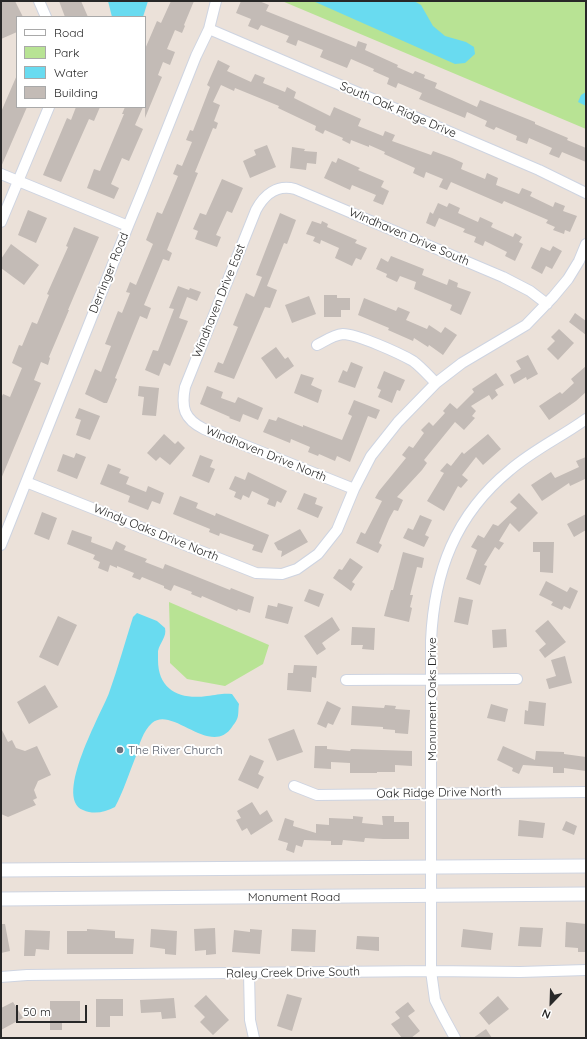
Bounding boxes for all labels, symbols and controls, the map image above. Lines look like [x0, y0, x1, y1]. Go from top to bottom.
legend [16, 16, 146, 108]
text: Road [54, 25, 84, 40]
text: Park [54, 45, 79, 60]
text: Water [54, 65, 88, 80]
street label: South Oak Ridge Drive [338, 79, 458, 141]
text: Building [54, 85, 98, 100]
street label: Windhaven Drive South [347, 205, 471, 269]
street label: Derringer Road [86, 230, 132, 316]
street label: Windhaven Drive East [190, 242, 248, 360]
street label: Windhaven Drive North [203, 423, 329, 485]
street label: Windy Oaks Drive North [91, 501, 221, 565]
street label: Monument Oaks Drive [425, 637, 439, 761]
place label: The River Church [128, 743, 223, 757]
marker: The River Church [115, 745, 125, 755]
street label: Oak Ridge Drive North [376, 785, 502, 801]
street label: Monument Road [248, 890, 340, 904]
street label: Raley Creek Drive South [226, 965, 360, 981]
north arrow [531, 983, 571, 1023]
scale bar [18, 997, 89, 1023]
text: 50 m [23, 1004, 51, 1019]
text: N [540, 1006, 553, 1022]

